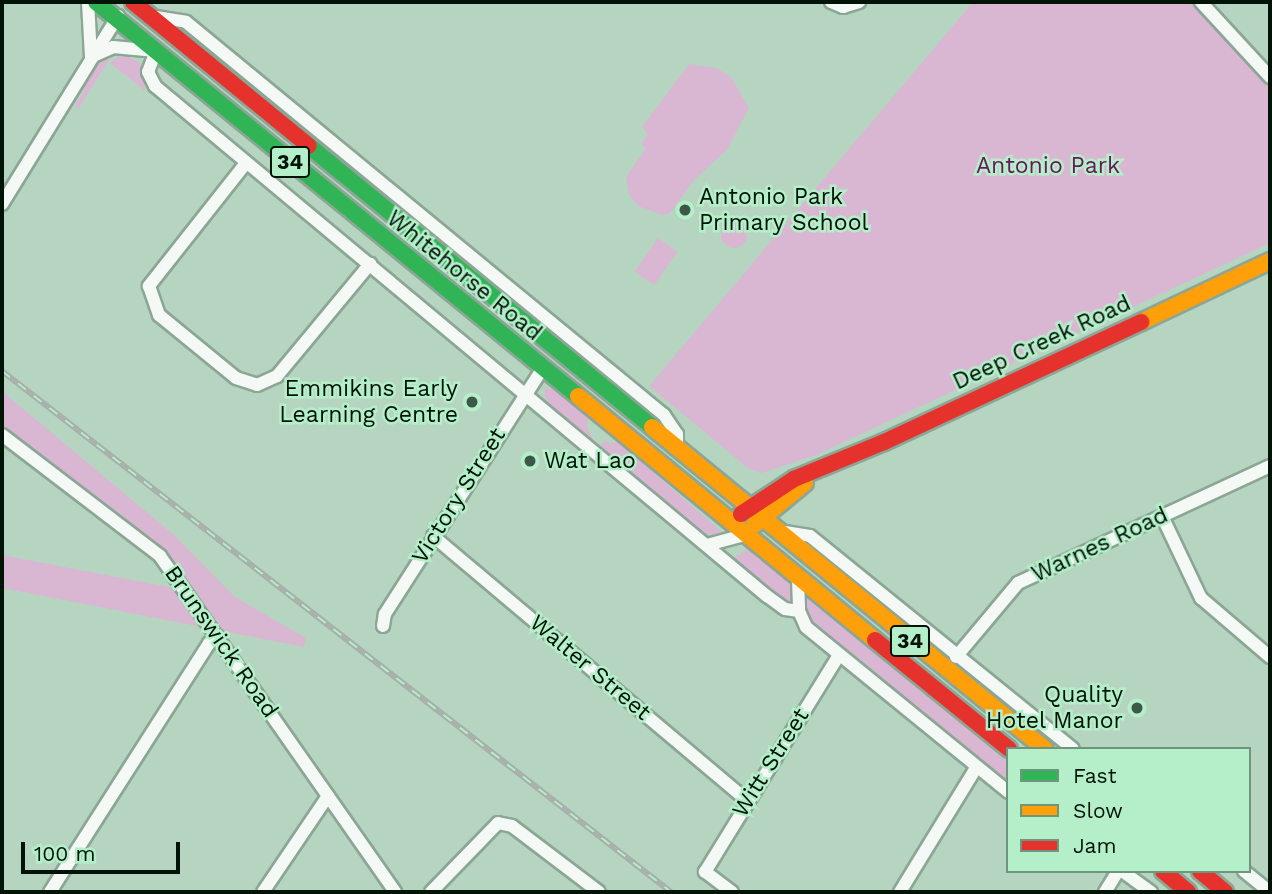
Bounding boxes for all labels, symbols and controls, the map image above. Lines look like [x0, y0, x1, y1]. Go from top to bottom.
road number: 34 [269, 144, 311, 180]
park label: Antonio Park [976, 152, 1120, 180]
place label: Antonio Park Primary School [699, 183, 869, 237]
marker: Antonio Park Primary School [677, 202, 693, 218]
street label: Whitehorse Road [381, 205, 547, 347]
street label: Deep Creek Road [948, 290, 1136, 396]
place label: Emmikins Early Learning Centre [279, 375, 458, 429]
marker: Emmikins Early Learning Centre [464, 394, 480, 410]
street label: Victory Street [406, 423, 512, 569]
place label: Wat Lao [544, 447, 636, 475]
marker: Wat Lao [522, 453, 538, 469]
street label: Warnes Road [1027, 501, 1173, 589]
street label: Brunswick Road [158, 561, 284, 723]
street label: Walter Street [524, 609, 656, 727]
road number: 34 [889, 624, 931, 658]
place label: Quality Hotel Manor [985, 681, 1123, 735]
marker: Quality Hotel Manor [1129, 700, 1145, 716]
street label: Witt Street [727, 703, 815, 823]
legend [1006, 747, 1251, 873]
text: Fast [1073, 763, 1117, 788]
text: Slow [1073, 798, 1123, 823]
scale bar [24, 828, 184, 872]
text: Jam [1073, 833, 1116, 858]
text: 100 m [34, 841, 96, 866]

